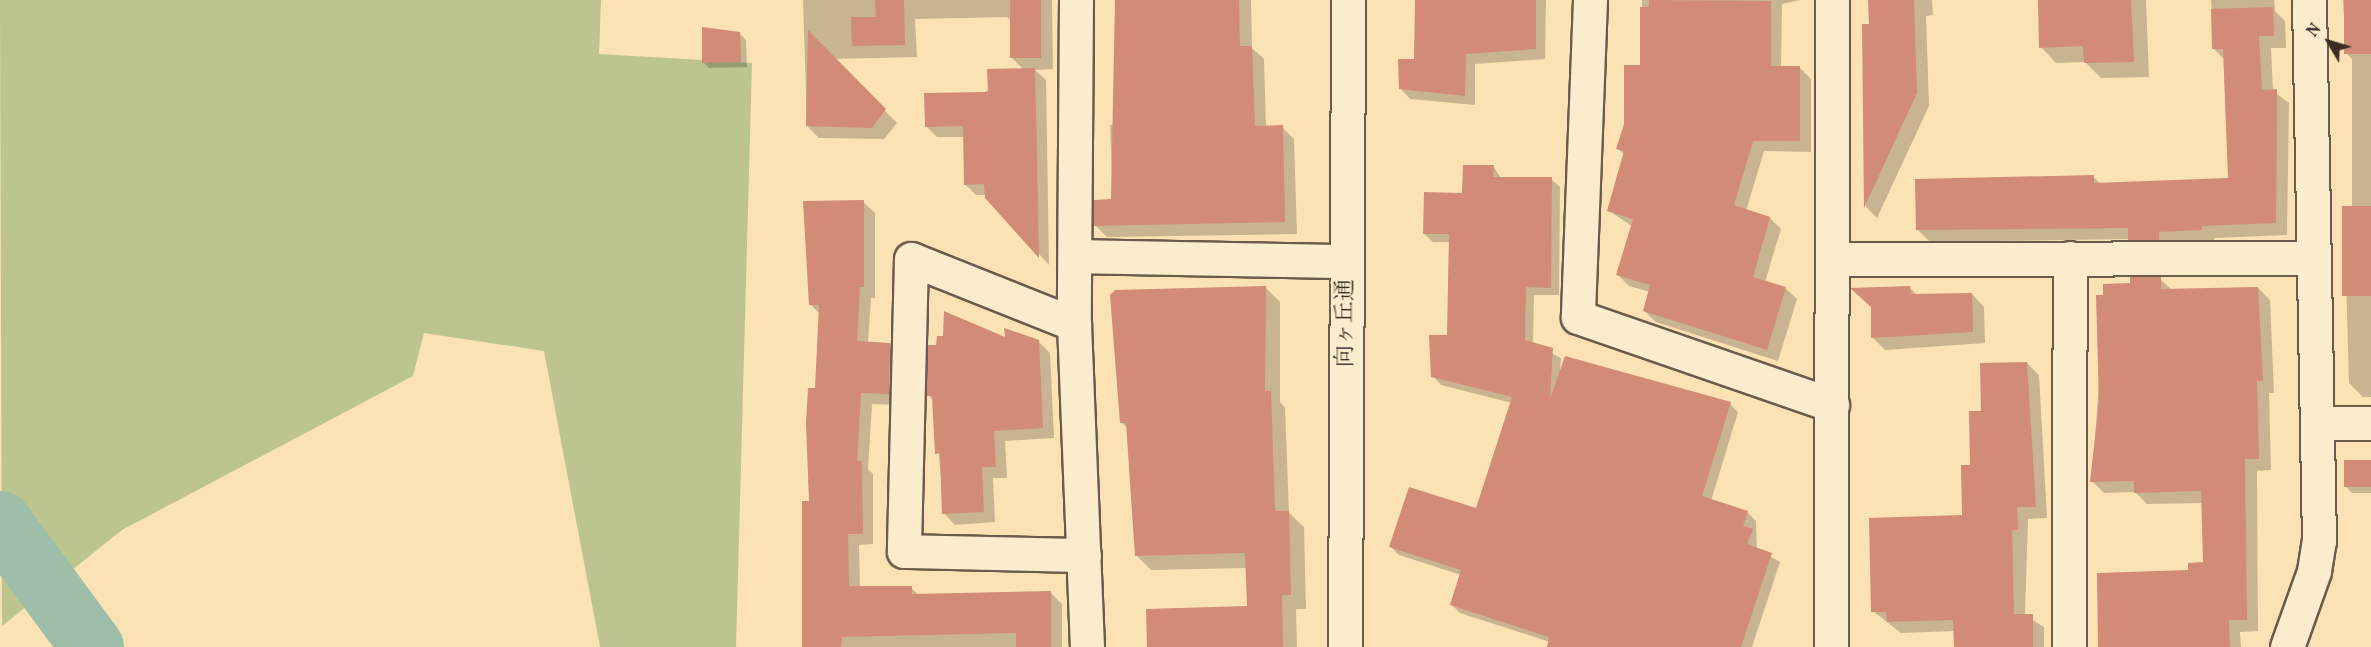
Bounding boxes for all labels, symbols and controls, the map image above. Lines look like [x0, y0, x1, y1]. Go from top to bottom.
north arrow [2299, 12, 2359, 72]
text: N [2303, 20, 2327, 42]
street label: 向ヶ丘通 [1333, 279, 1359, 367]

